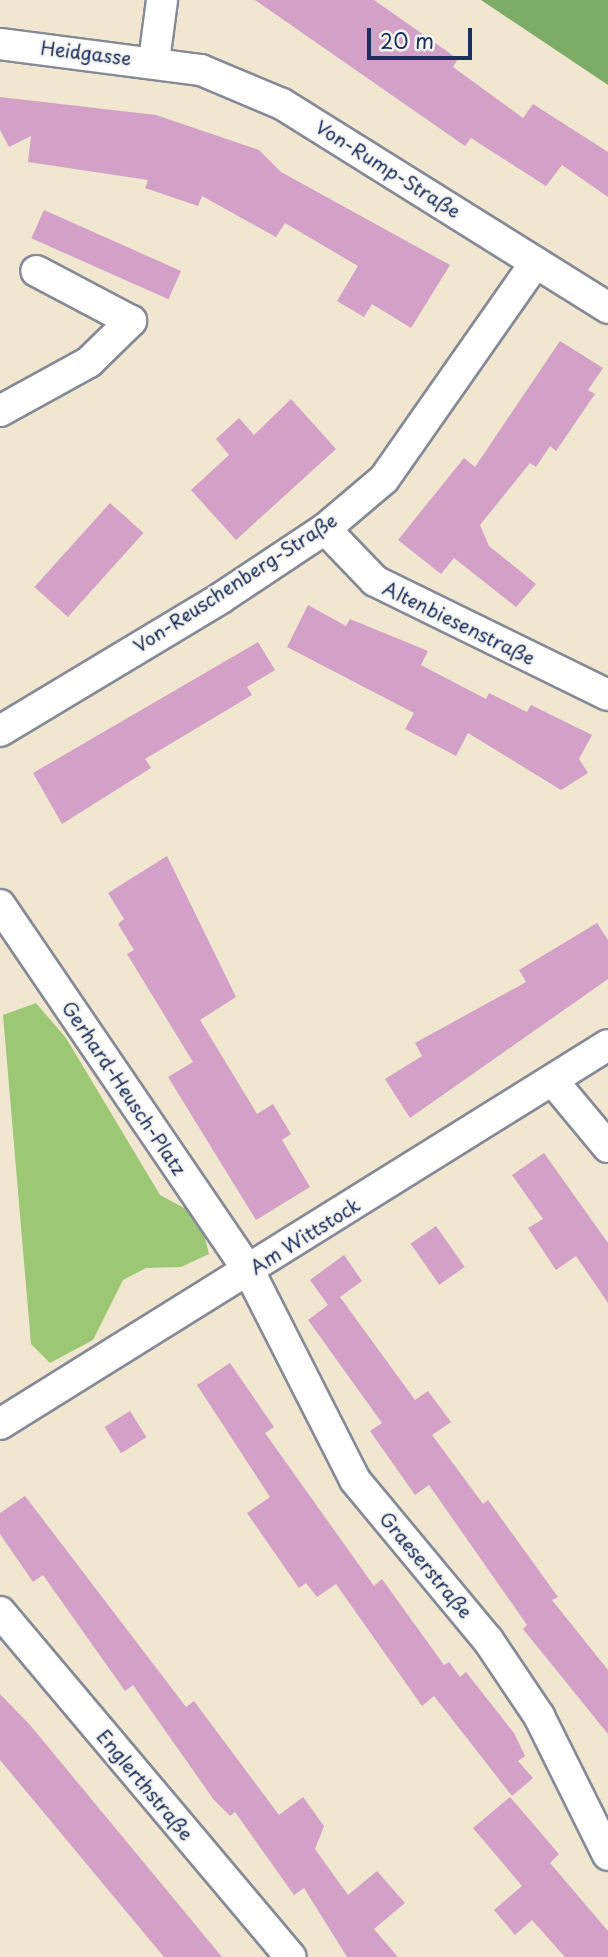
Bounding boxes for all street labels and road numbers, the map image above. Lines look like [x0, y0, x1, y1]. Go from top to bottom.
street label: Heidgasse [39, 36, 133, 70]
street label: Von-Rump-Straße [311, 115, 465, 223]
street label: Von-Reuschenberg-Straße [129, 509, 341, 657]
street label: Altenbiesenstraße [379, 576, 539, 670]
street label: Gerhard-Heusch-Platz [57, 997, 191, 1179]
street label: Am Wittstock [246, 1193, 364, 1279]
street label: Graeserstraße [375, 1507, 477, 1623]
street label: Englerthstraße [92, 1725, 198, 1845]

